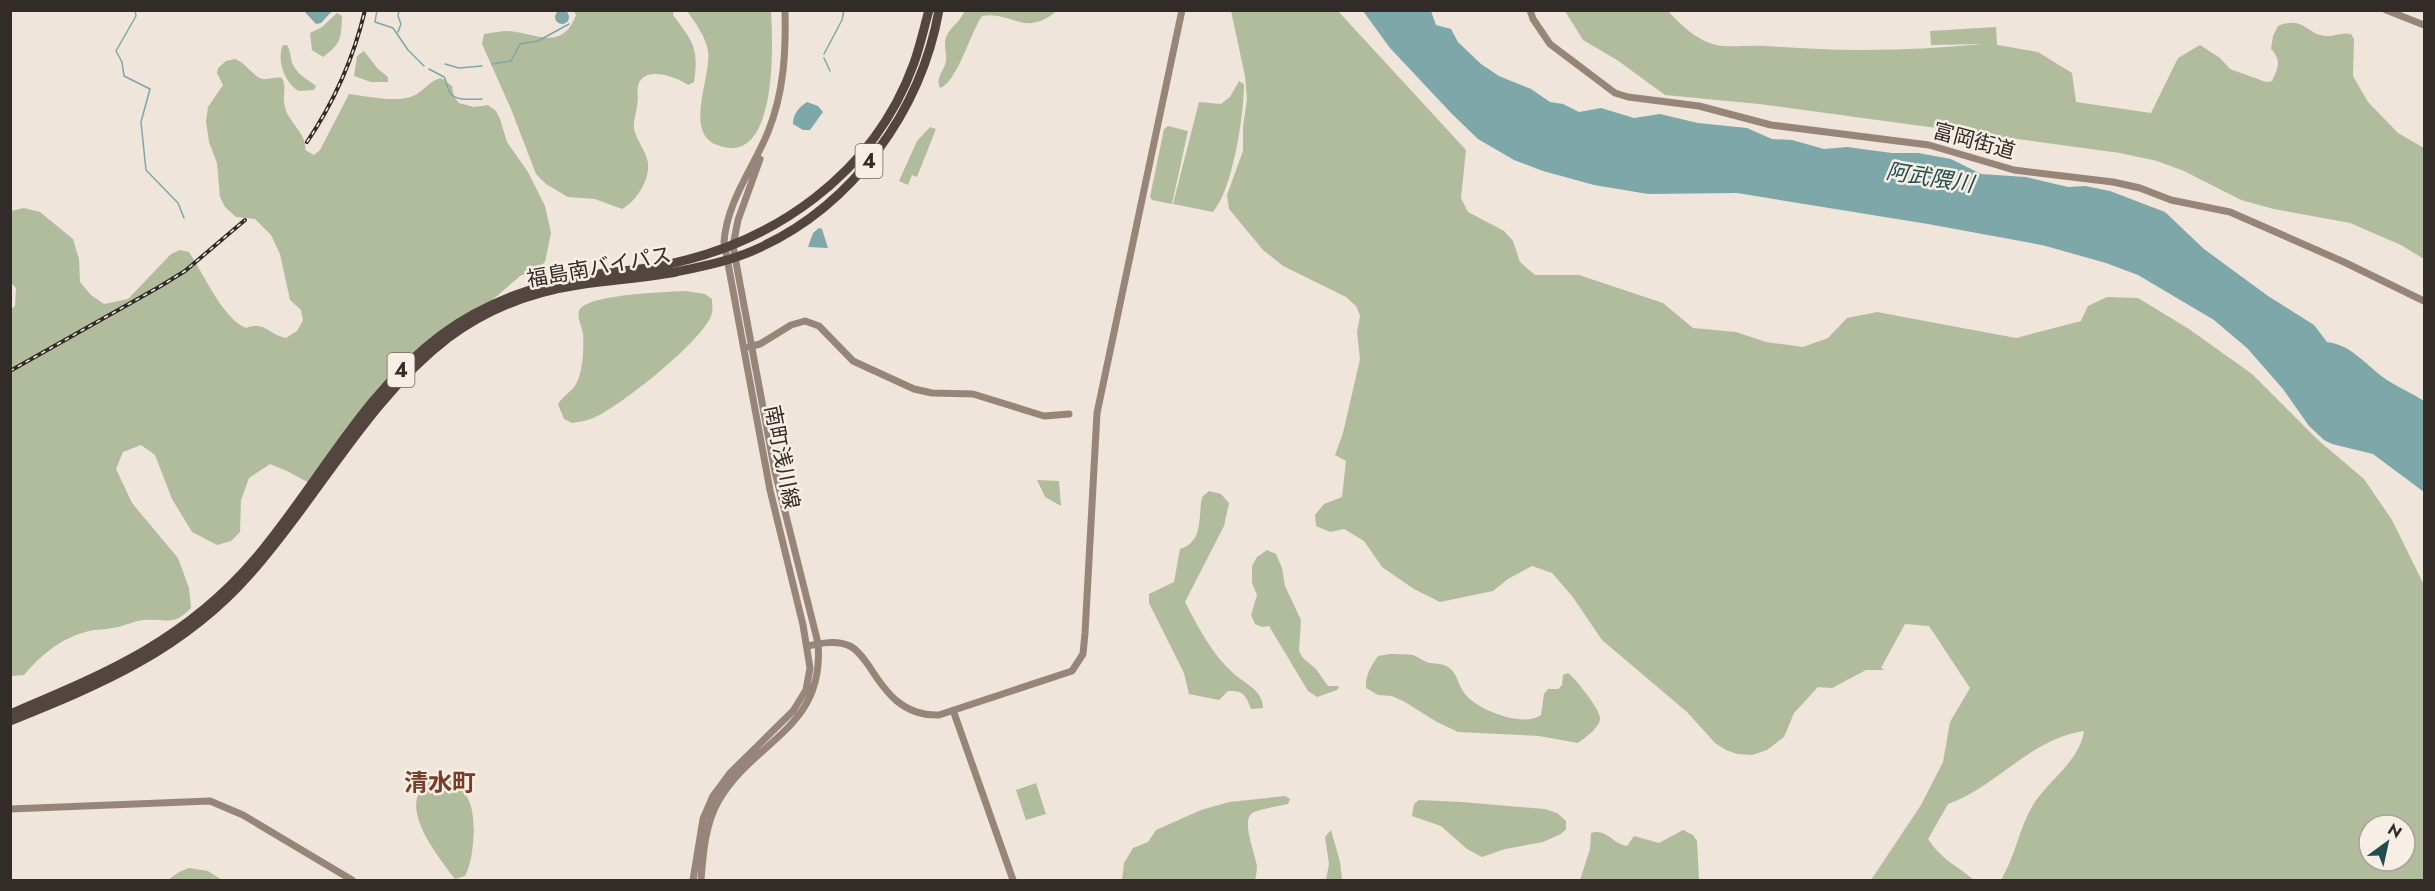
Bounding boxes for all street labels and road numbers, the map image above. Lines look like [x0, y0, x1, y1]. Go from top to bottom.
street label: 富岡街道 [1930, 116, 2018, 166]
road number: 4 [856, 144, 882, 178]
street label: 福島南バイパス [524, 240, 674, 294]
road number: 4 [388, 353, 414, 387]
street label: 南町浅川線 [757, 403, 807, 511]

